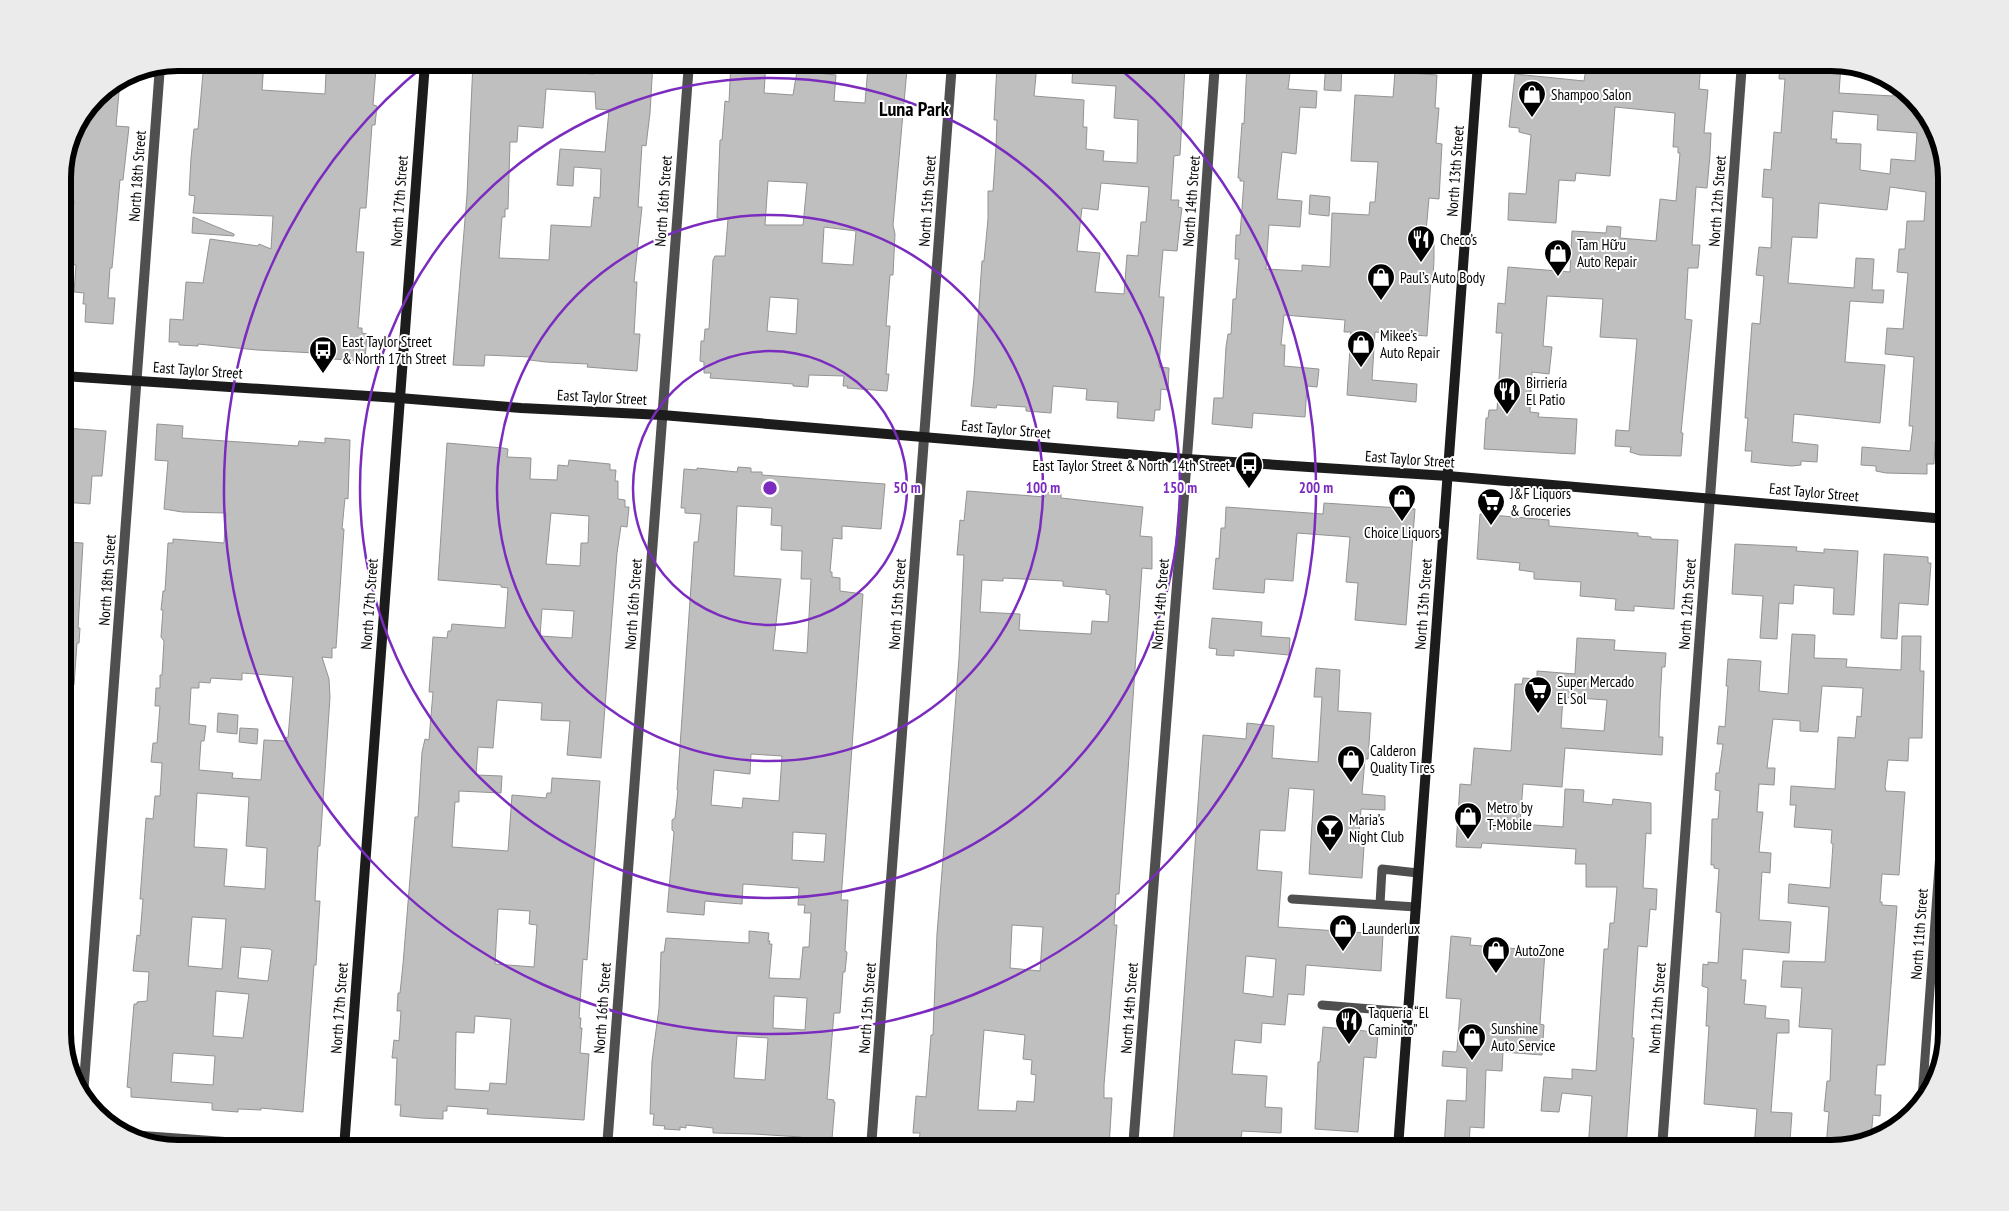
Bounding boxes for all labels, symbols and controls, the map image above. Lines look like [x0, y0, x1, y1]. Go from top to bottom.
shop icon: Shampoo Salon [1517, 79, 1547, 118]
place label: Shampoo Salon [1551, 85, 1631, 104]
district label: Luna Park [879, 96, 950, 122]
street label: North 13th Street [1442, 125, 1468, 217]
street label: North 18th Street [124, 130, 150, 222]
street label: North 17th Street [386, 155, 412, 247]
street label: North 16th Street [650, 155, 676, 247]
street label: North 15th Street [914, 155, 940, 247]
street label: North 14th Street [1178, 155, 1204, 247]
street label: North 12th Street [1704, 155, 1730, 247]
restaurant icon: Checo’s [1406, 224, 1436, 263]
place label: Checo’s [1440, 230, 1477, 249]
place label: Tam Hữu Auto Repair [1577, 235, 1638, 271]
shop icon: Tam Hữu Auto Repair [1543, 238, 1573, 277]
shop icon: Paul’s Auto Body [1366, 262, 1396, 301]
place label: Paul’s Auto Body [1400, 268, 1485, 287]
place label: Mikee’s Auto Repair [1380, 326, 1441, 362]
shop icon: Mikee’s Auto Repair [1346, 329, 1376, 368]
place label: East Taylor Street & North 17th Street [342, 332, 446, 368]
bus stop icon: East Taylor Street & North 17th Street [308, 335, 338, 374]
street label: East Taylor Street [153, 357, 243, 383]
place label: Birriería El Patio [1526, 373, 1567, 409]
restaurant icon: Birriería El Patio [1492, 376, 1522, 415]
street label: East Taylor Street [557, 385, 647, 409]
street label: East Taylor Street [960, 416, 1052, 442]
street label: East Taylor Street [1365, 446, 1455, 472]
bus stop icon: East Taylor Street & North 14th Street [1234, 450, 1264, 489]
place label: East Taylor Street & North 14th Street [1033, 456, 1230, 475]
text: 50 m [893, 478, 921, 497]
text: 100 m [1026, 478, 1060, 497]
text: 150 m [1163, 478, 1197, 497]
text: 200 m [1299, 478, 1333, 497]
centre of rings [761, 479, 779, 497]
street label: East Taylor Street [1768, 479, 1860, 505]
shop icon: Choice Liquors [1387, 483, 1417, 522]
place label: J&F Liquors & Groceries [1509, 484, 1571, 520]
supermarket icon: J&F Liquors & Groceries [1476, 487, 1506, 526]
place label: Choice Liquors [1364, 523, 1440, 542]
street label: North 18th Street [94, 534, 120, 626]
street label: North 17th Street [356, 558, 382, 650]
street label: North 16th Street [620, 558, 646, 650]
street label: North 15th Street [884, 558, 910, 650]
street label: North 14th Street [1147, 558, 1173, 650]
street label: North 13th Street [1410, 558, 1436, 650]
street label: North 12th Street [1674, 558, 1700, 650]
place label: Super Mercado El Sol [1557, 672, 1634, 708]
supermarket icon: Super Mercado El Sol [1523, 675, 1553, 714]
place label: Calderon Quality Tires [1370, 741, 1435, 777]
shop icon: Calderon Quality Tires [1336, 744, 1366, 783]
place label: Metro by T-Mobile [1487, 798, 1533, 834]
shop icon: Metro by T-Mobile [1453, 801, 1483, 840]
place label: Maria’s Night Club [1349, 810, 1404, 846]
bar icon: Maria’s Night Club [1315, 813, 1345, 852]
street label: North 11th Street [1906, 888, 1932, 980]
shop icon: Launderlux [1328, 913, 1358, 952]
place label: Launderlux [1362, 919, 1420, 938]
shop icon: AutoZone [1481, 935, 1511, 974]
place label: AutoZone [1515, 941, 1564, 960]
street label: North 17th Street [326, 962, 352, 1054]
street label: North 16th Street [589, 962, 615, 1054]
street label: North 15th Street [854, 962, 880, 1054]
street label: North 14th Street [1116, 962, 1142, 1054]
street label: North 12th Street [1644, 962, 1670, 1054]
place label: Taquería “El Caminito” [1368, 1003, 1429, 1039]
restaurant icon: Taquería “El Caminito” [1334, 1006, 1364, 1045]
place label: Sunshine Auto Service [1491, 1019, 1555, 1055]
shop icon: Sunshine Auto Service [1457, 1022, 1487, 1061]

